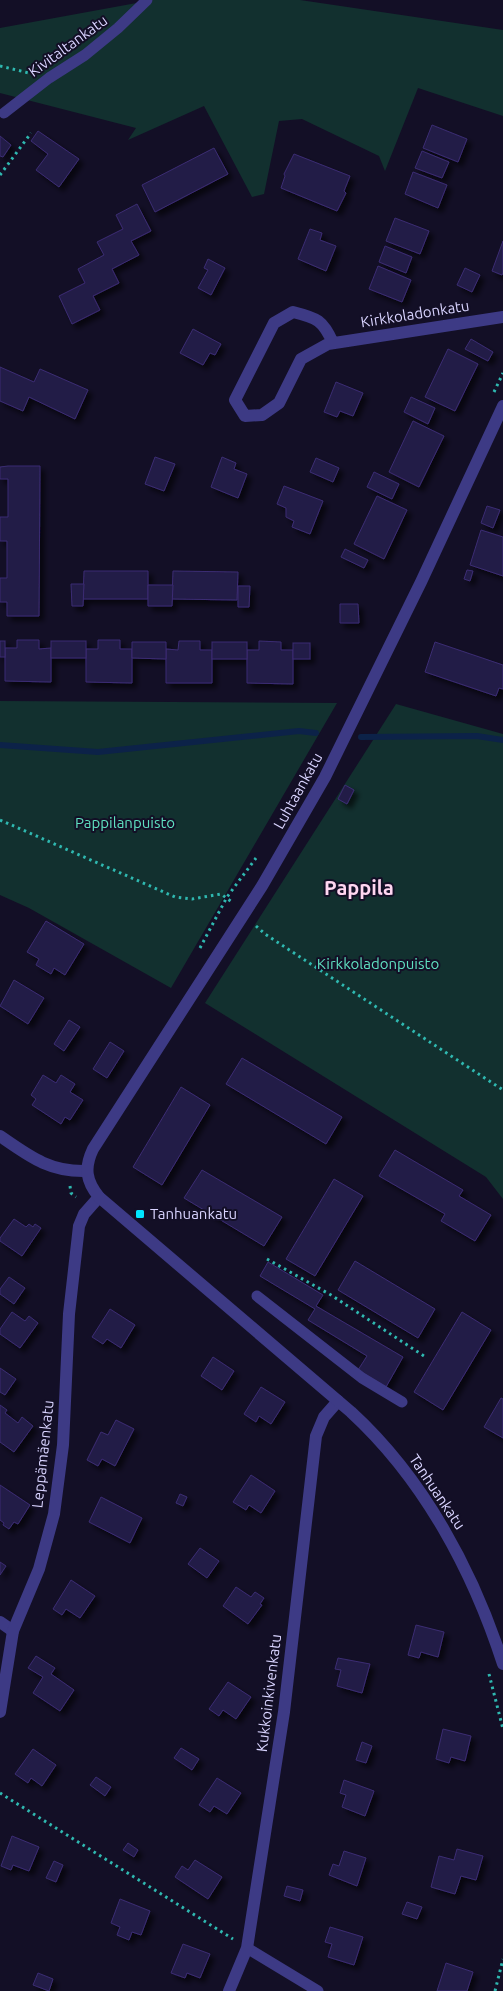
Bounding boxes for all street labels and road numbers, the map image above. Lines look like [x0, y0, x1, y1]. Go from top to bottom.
street label: Kivitaltankatu [25, 11, 110, 80]
street label: Kirkkoladonkatu [359, 297, 471, 330]
street label: Luhtaankatu [270, 750, 325, 832]
street label: Leppämäenkatu [28, 1399, 57, 1509]
street label: Tanhuankatu [406, 1451, 469, 1533]
street label: Kukkoinkivenkatu [253, 1633, 284, 1753]

